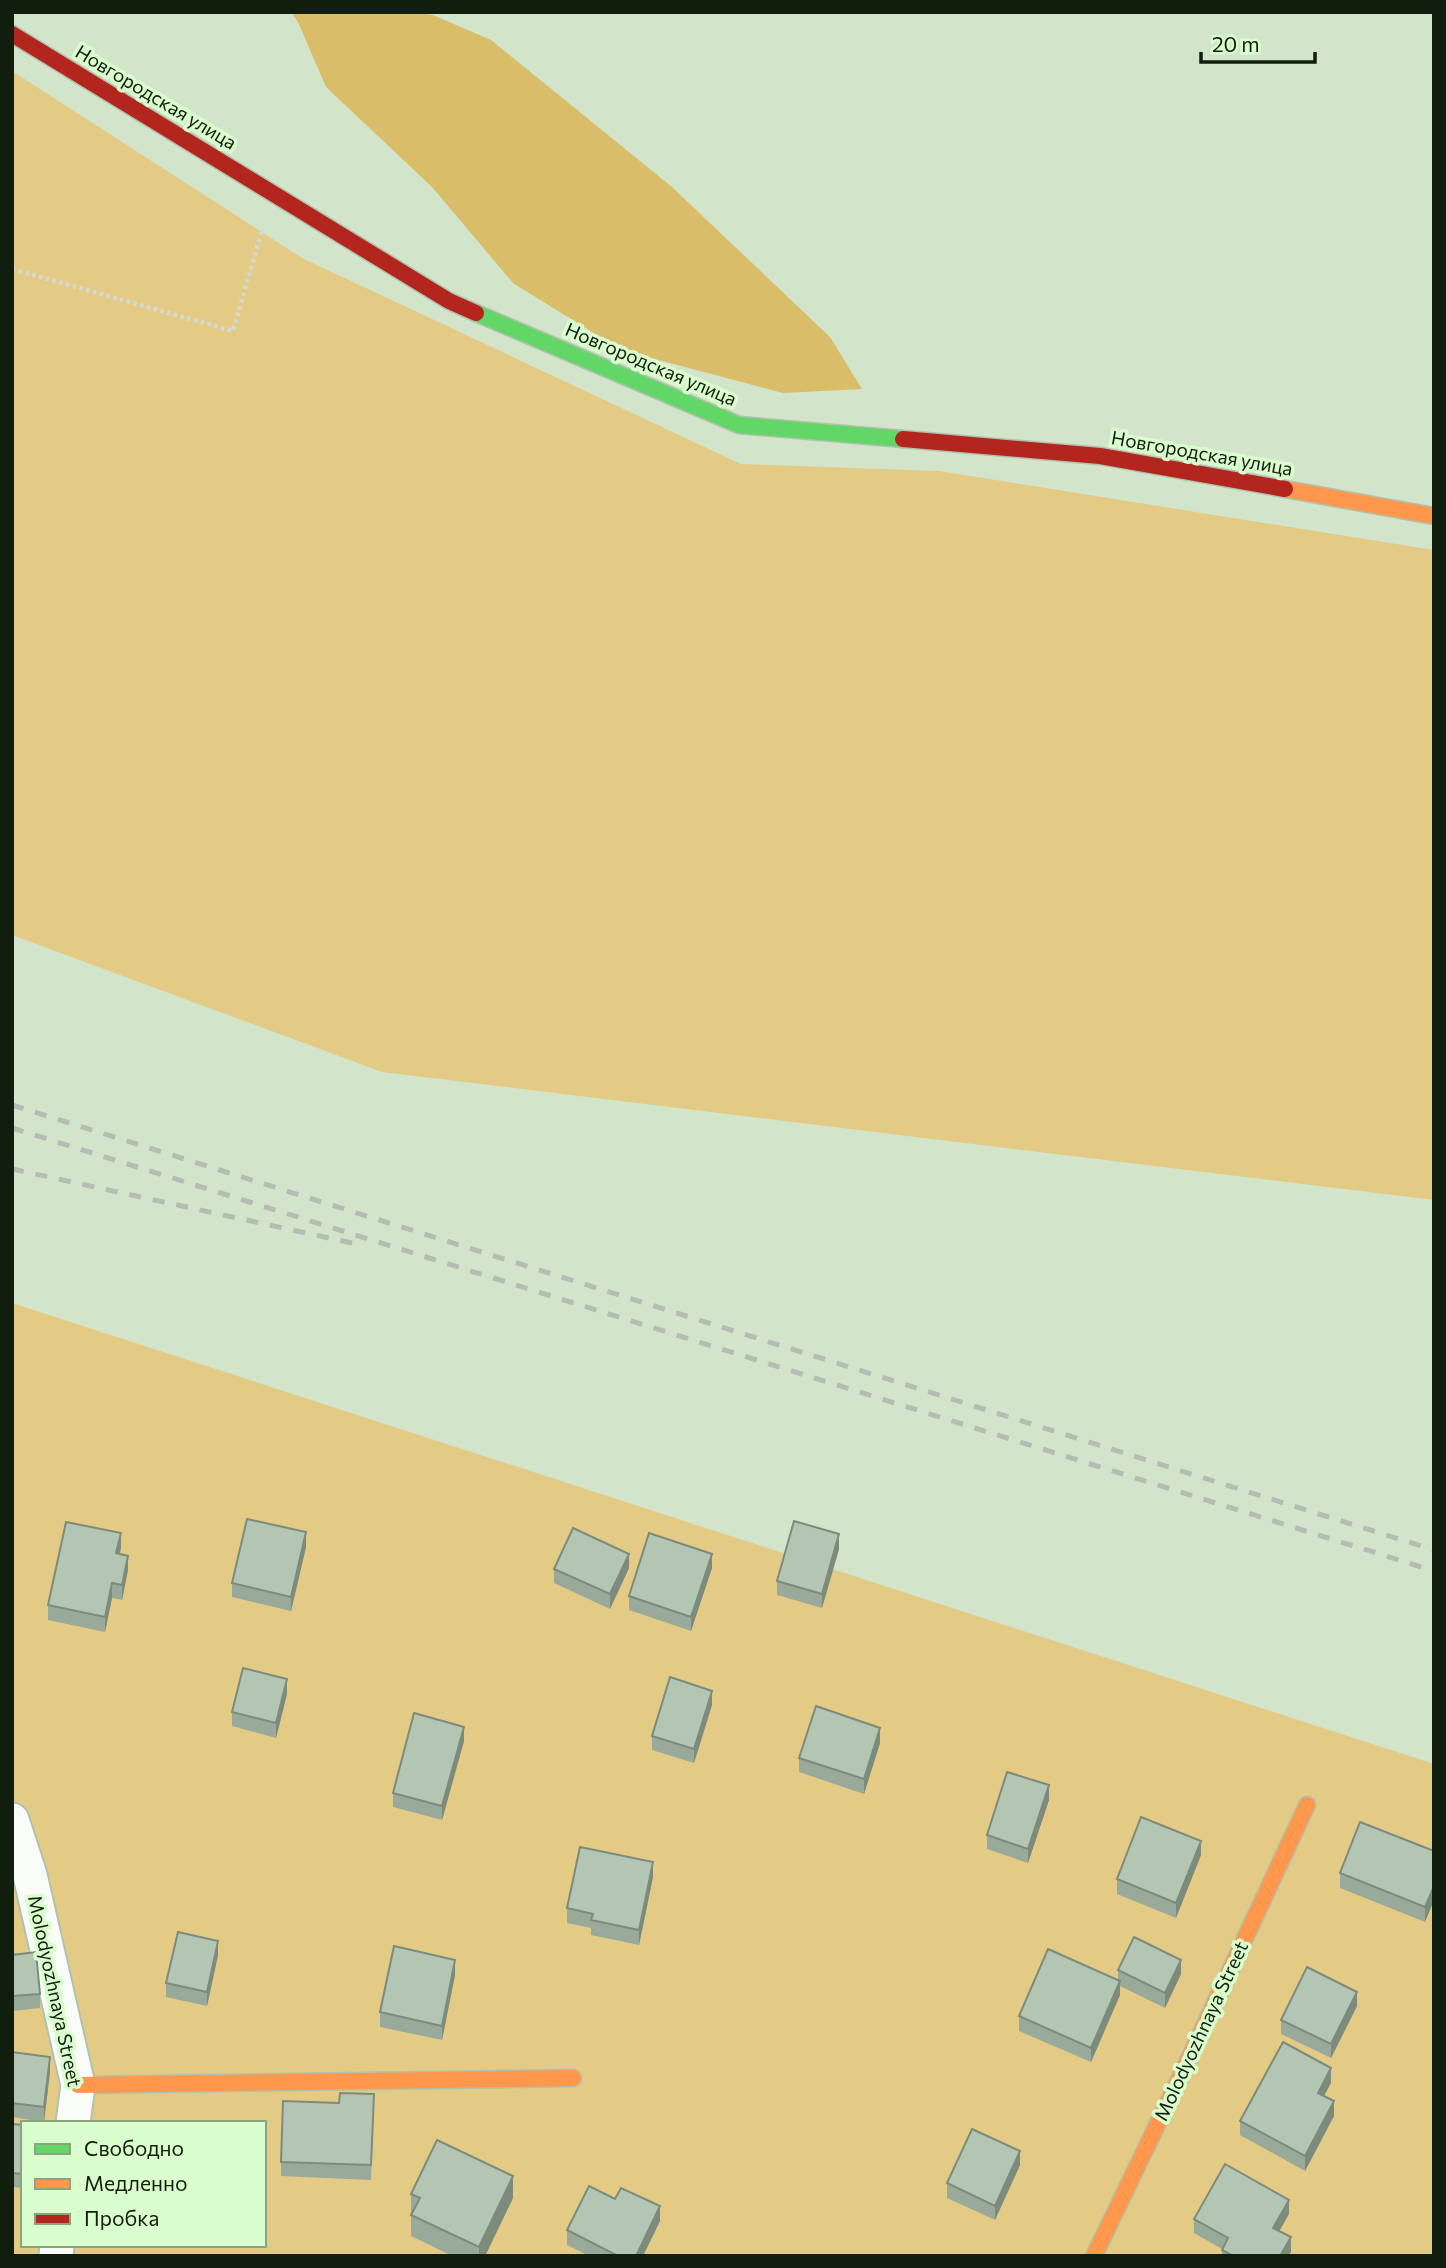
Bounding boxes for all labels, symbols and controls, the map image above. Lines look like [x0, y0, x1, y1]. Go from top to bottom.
scale bar [1201, 21, 1315, 65]
text: 20 m [1212, 31, 1260, 56]
street label: Новгородская улица [72, 39, 241, 154]
street label: Новгородская улица [562, 317, 740, 410]
street label: Новгородская улица [1110, 425, 1295, 480]
street label: Molodyozhnaya Street [24, 1893, 87, 2089]
street label: Molodyozhnaya Street [1149, 1937, 1252, 2124]
legend [21, 2121, 266, 2247]
text: Свободно [84, 2135, 184, 2160]
text: Медленно [84, 2170, 188, 2195]
text: Пробка [84, 2205, 159, 2230]

